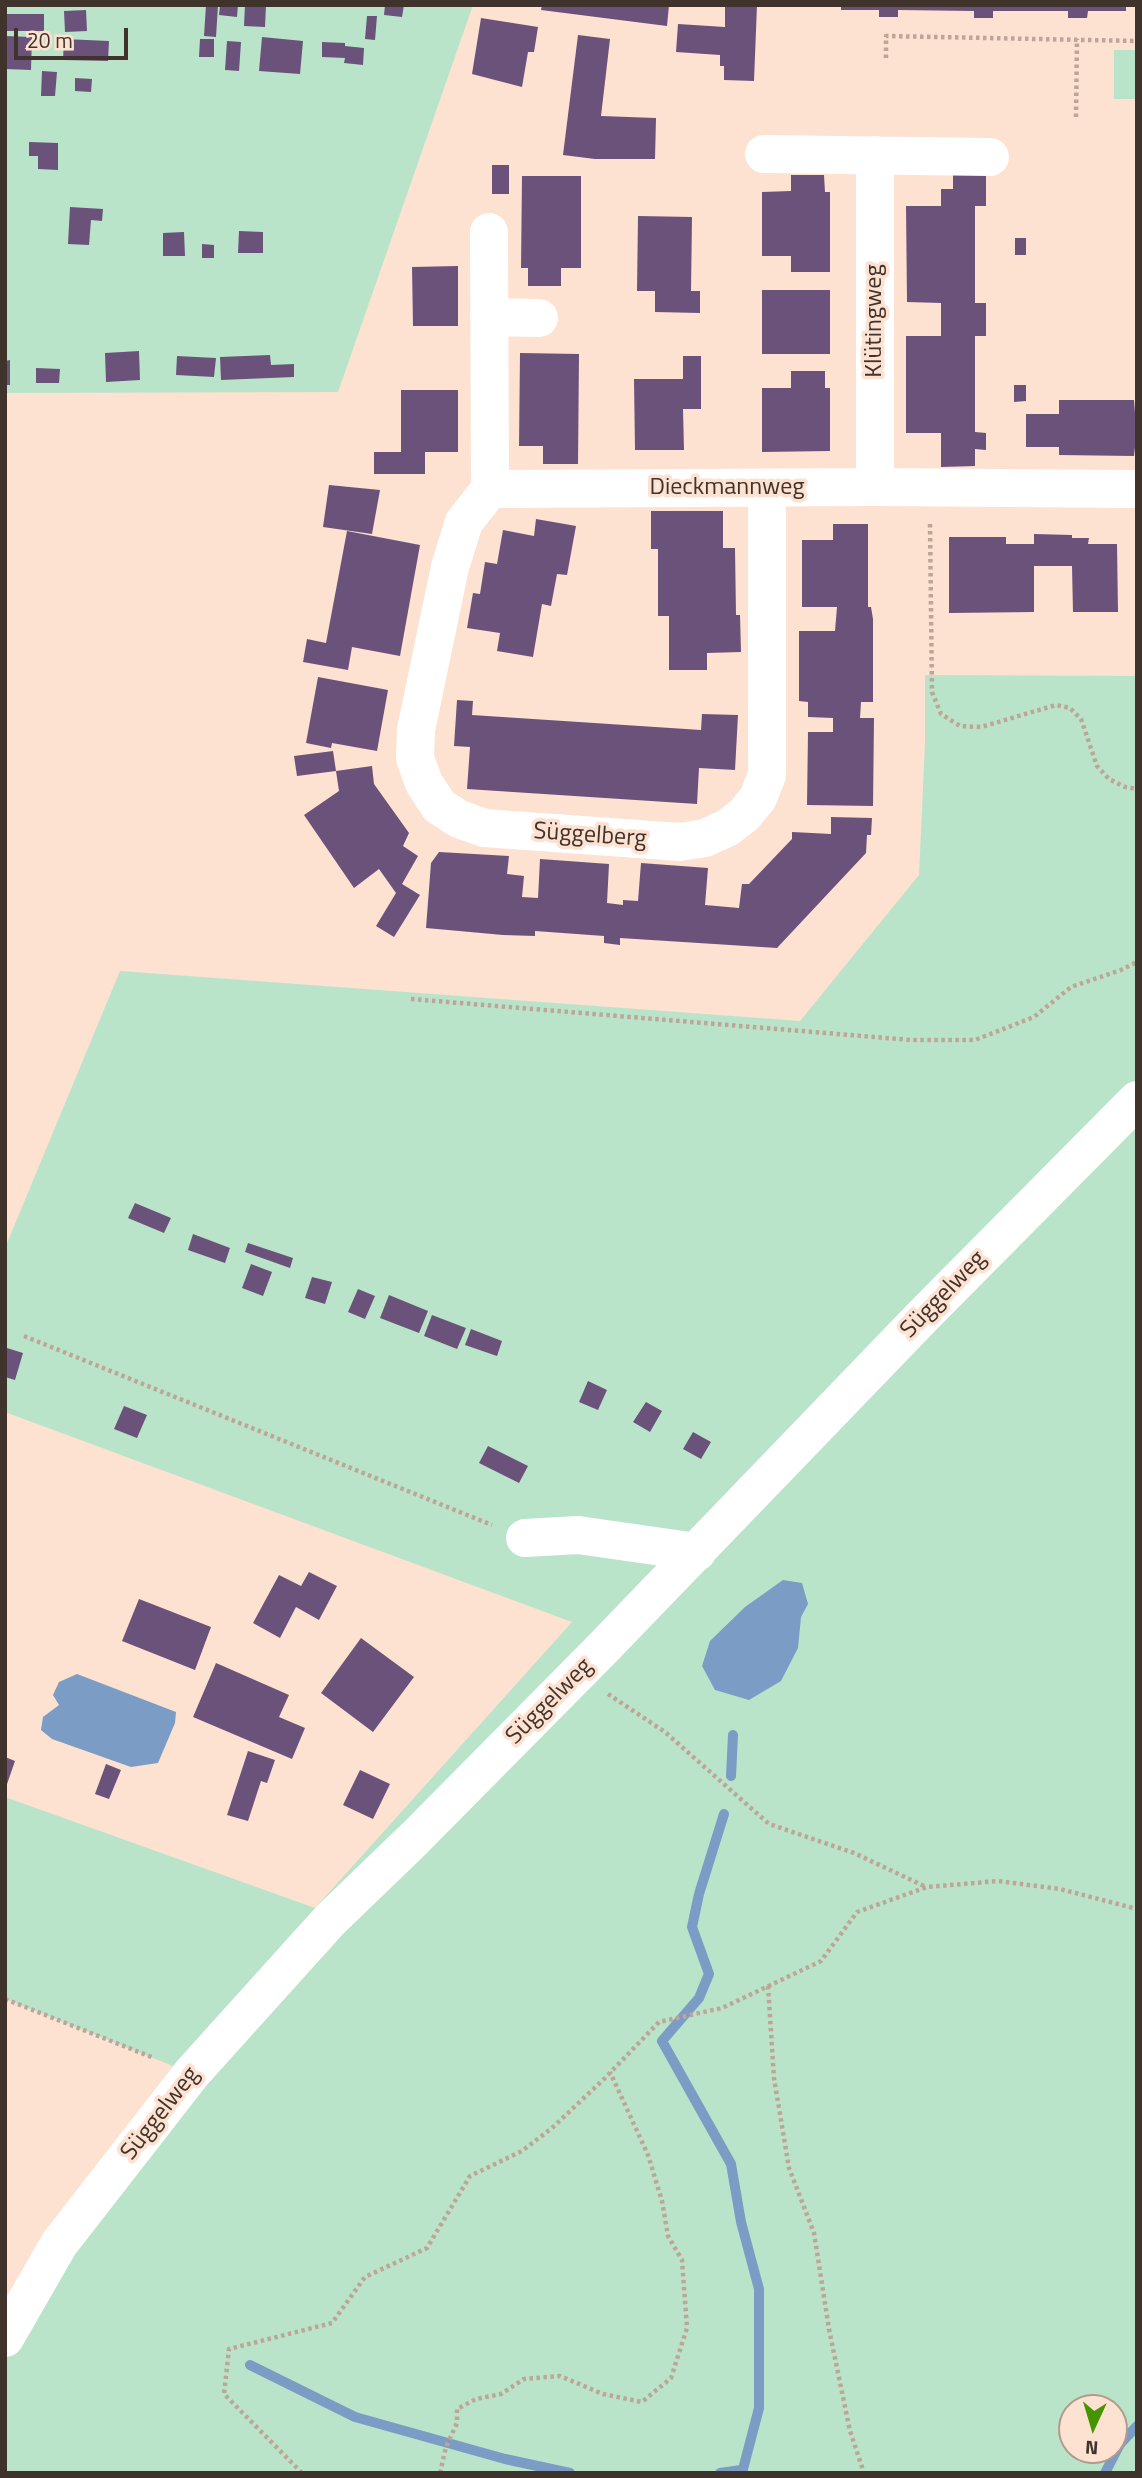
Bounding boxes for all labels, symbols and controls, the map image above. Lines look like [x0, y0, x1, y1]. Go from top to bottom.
scale bar [18, 14, 131, 58]
text: 20 m [27, 24, 73, 56]
street label: Klütingweg [861, 264, 889, 378]
street label: Dieckmannweg [649, 474, 805, 502]
street label: Süggelberg [532, 818, 648, 854]
street label: Süggelweg [895, 1245, 993, 1345]
street label: Süggelweg [501, 1653, 599, 1751]
street label: Süggelweg [116, 2062, 206, 2166]
north arrow [1058, 2394, 1128, 2464]
text: N [1084, 2434, 1099, 2463]

